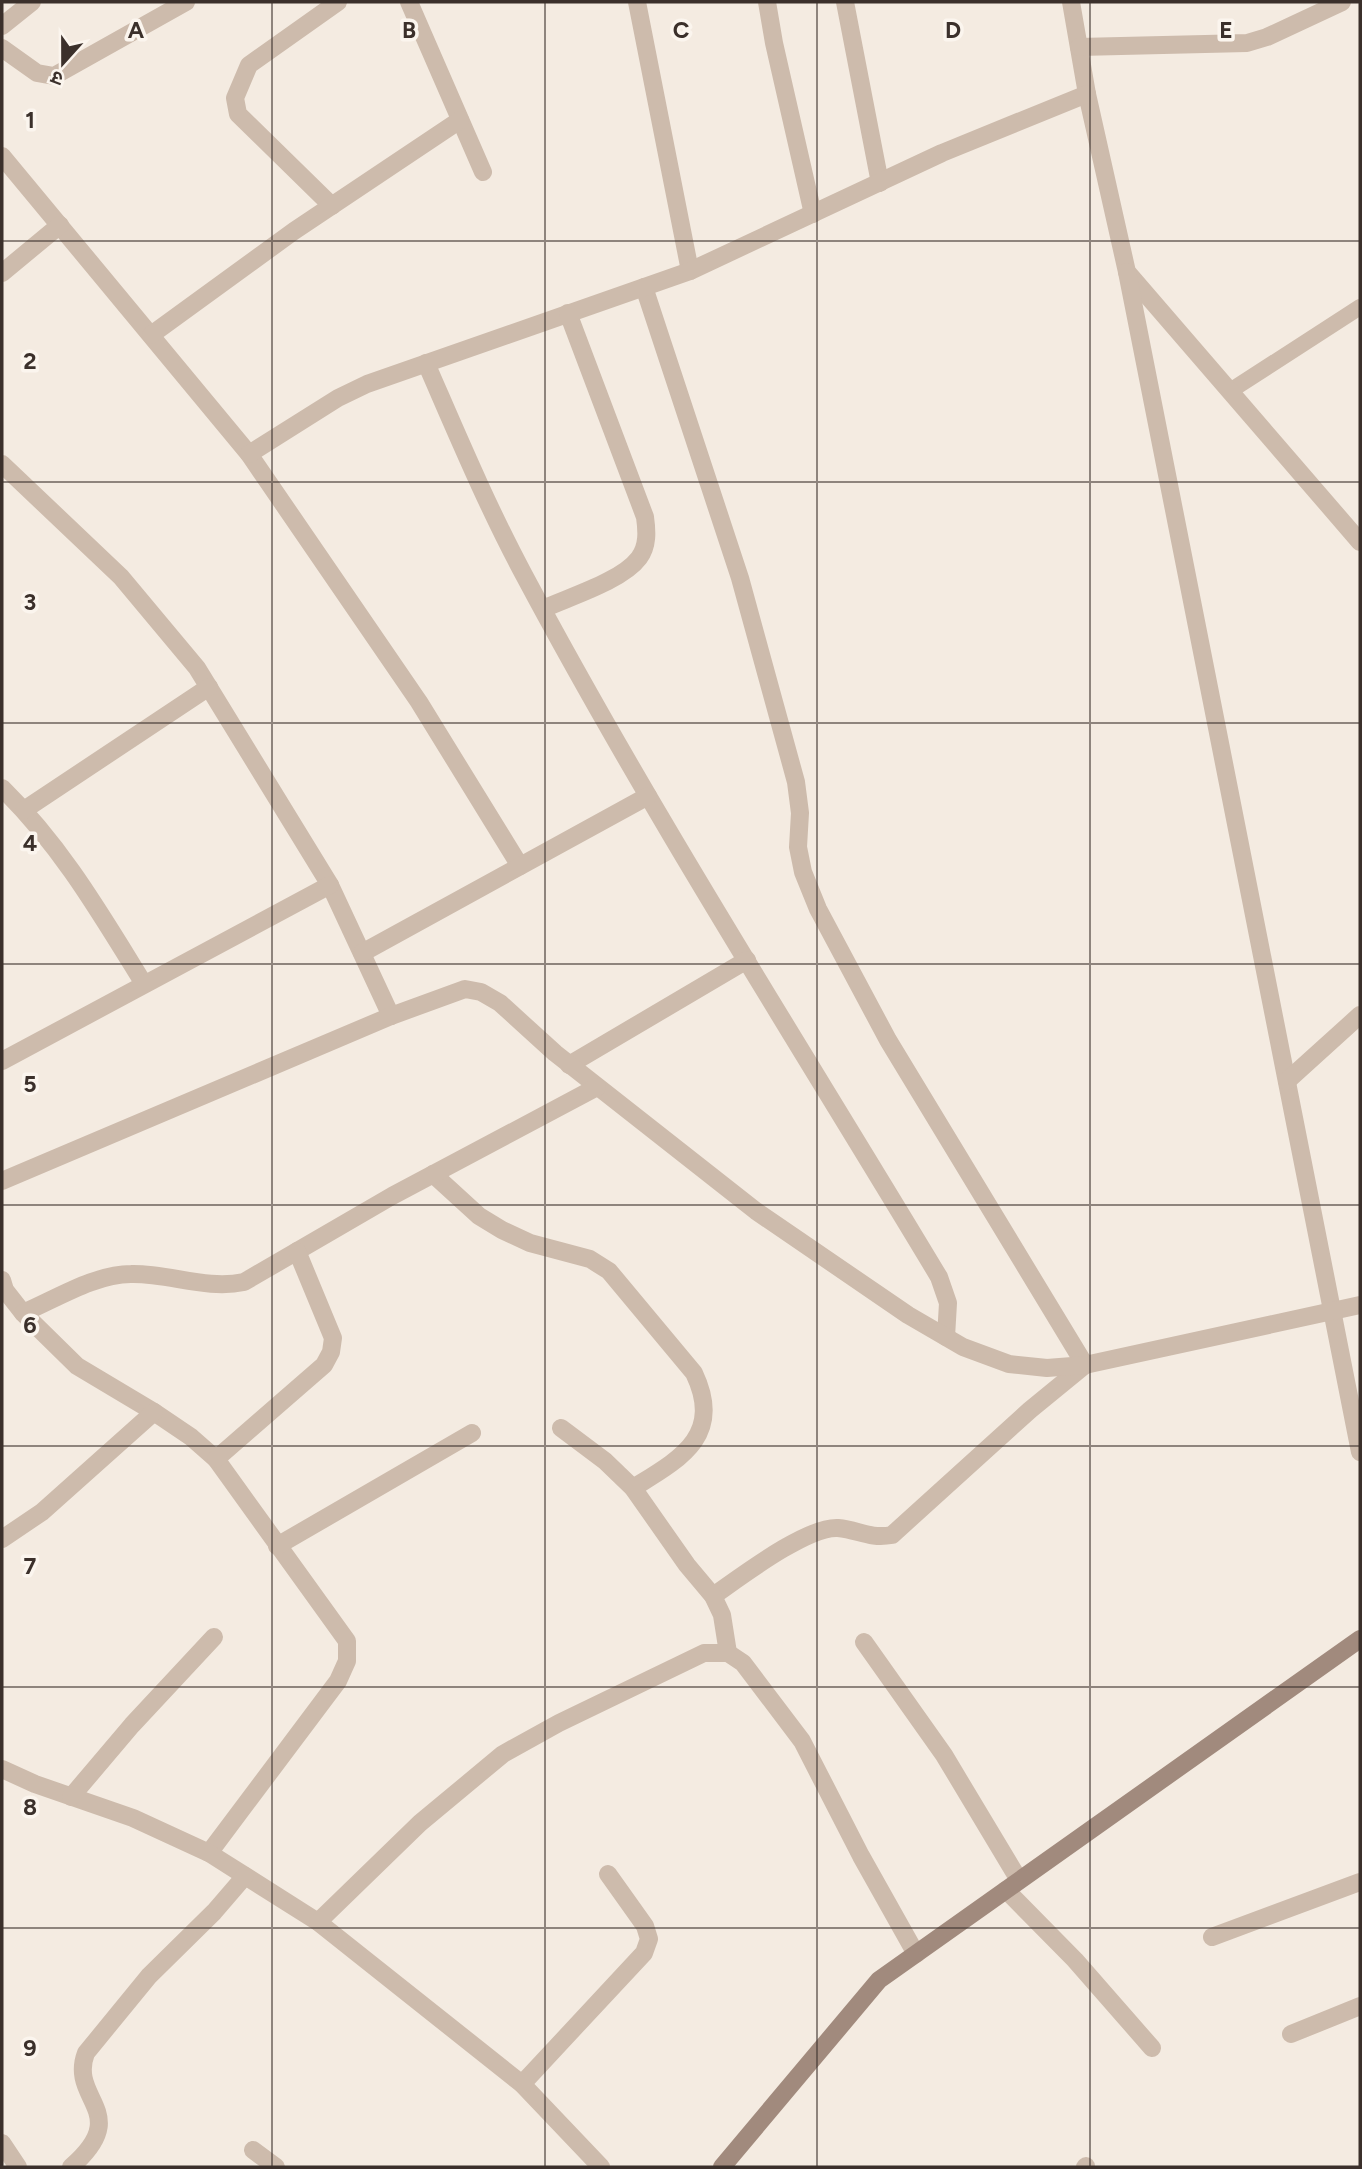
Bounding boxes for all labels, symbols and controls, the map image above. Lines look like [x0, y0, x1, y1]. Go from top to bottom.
text: A [128, 16, 145, 44]
text: B [402, 16, 416, 44]
text: C [673, 16, 690, 44]
text: D [945, 16, 961, 44]
text: E [1219, 16, 1233, 44]
north arrow [28, 28, 98, 98]
text: उ [47, 65, 66, 91]
text: 1 [25, 106, 35, 134]
text: 2 [23, 347, 37, 375]
text: 3 [24, 588, 36, 616]
text: 4 [23, 829, 37, 857]
text: 5 [23, 1070, 37, 1098]
text: 6 [23, 1311, 37, 1339]
text: 7 [24, 1552, 37, 1580]
text: 8 [23, 1793, 37, 1821]
text: 9 [23, 2034, 37, 2062]

